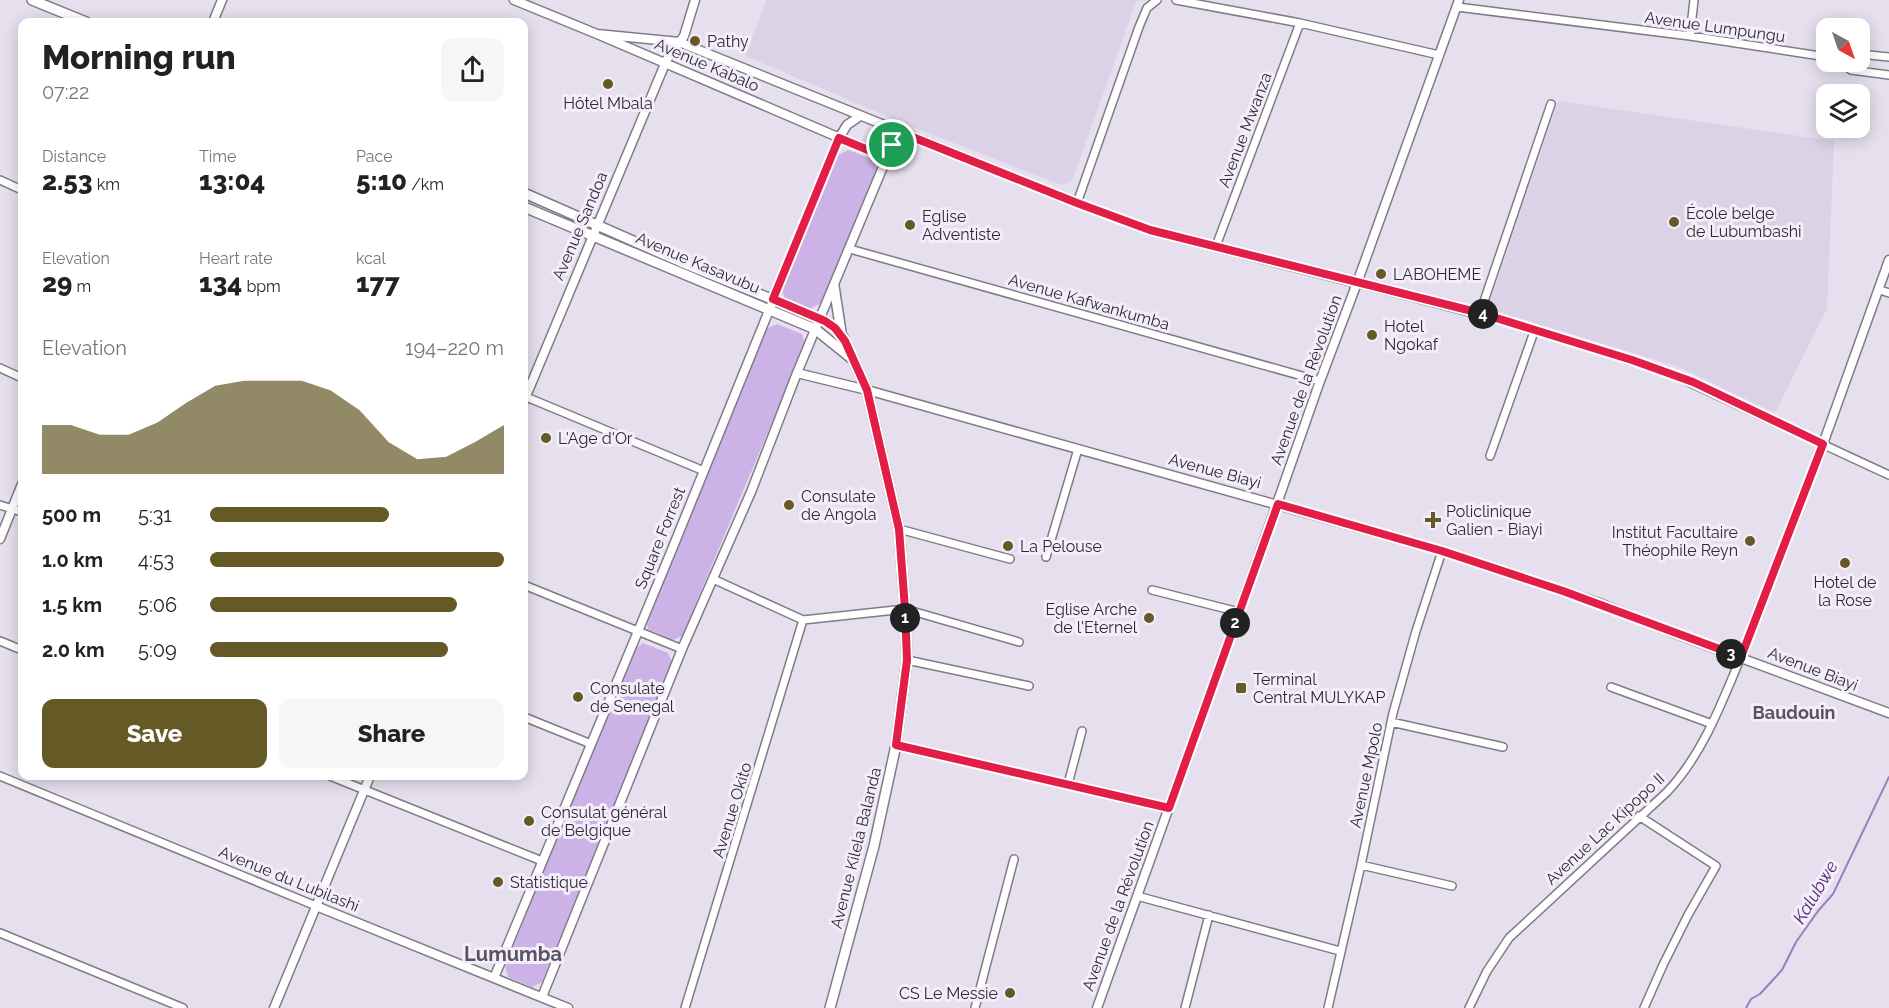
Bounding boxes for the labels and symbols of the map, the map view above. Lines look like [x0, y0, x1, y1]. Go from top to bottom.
street label: Avenue Lumpungu [1643, 8, 1787, 46]
north arrow [1816, 18, 1870, 72]
place label: Pathy [707, 32, 749, 51]
street label: Avenue Kabalo [652, 34, 762, 96]
marker: Pathy [688, 34, 702, 48]
street label: Avenue Mwanza [1214, 70, 1276, 190]
marker: Hôtel Mbala [601, 77, 615, 91]
place label: Hôtel Mbala [563, 94, 653, 113]
pin [866, 119, 917, 170]
street label: Avenue Sandoa [549, 169, 611, 283]
place label: École belge de Lubumbashi [1686, 203, 1801, 241]
place label: Eglise Adventiste [922, 207, 1001, 244]
marker: École belge de Lubumbashi [1667, 215, 1681, 229]
marker: Eglise Adventiste [903, 218, 917, 232]
street label: Avenue Kasavubu [633, 228, 763, 298]
place label: LABOHEME [1393, 265, 1481, 284]
marker: LABOHEME [1374, 267, 1388, 281]
street label: Avenue Kafwankumba [1006, 270, 1172, 334]
street label: Avenue de la Révolution [1266, 292, 1346, 468]
pin: 4 [1468, 299, 1498, 329]
place label: Hotel Ngokaf [1384, 317, 1439, 354]
marker: Hotel Ngokaf [1365, 328, 1379, 342]
place label: L'Age d'Or [558, 429, 633, 448]
marker: L'Age d'Or [539, 431, 553, 445]
street label: Avenue Biayi [1167, 450, 1263, 492]
street label: Square Forrest [631, 484, 689, 592]
place label: Consulate de Angola [801, 487, 877, 524]
marker: Consulate de Angola [782, 498, 796, 512]
place label: Policlinique Galien - Biayi [1446, 502, 1542, 539]
marker: Policlinique Galien - Biayi [1424, 511, 1442, 529]
place label: Institut Facultaire Théophile Reyn [1612, 523, 1738, 560]
marker: Institut Facultaire Théophile Reyn [1743, 534, 1757, 548]
place label: La Pelouse [1020, 537, 1102, 556]
marker: La Pelouse [1001, 539, 1015, 553]
marker: Hotel de la Rose [1838, 556, 1852, 570]
place label: Hotel de la Rose [1814, 573, 1876, 610]
place label: Eglise Arche de l'Eternel [1045, 600, 1138, 637]
pin: 1 [890, 603, 920, 633]
pin: 2 [1220, 608, 1250, 638]
marker: Eglise Arche de l'Eternel [1142, 611, 1156, 625]
pin: 3 [1716, 639, 1746, 669]
street label: Avenue Biayi [1765, 643, 1861, 695]
place label: Terminal Central MULYKAP [1253, 670, 1385, 707]
place label: Consulate de Senegal [590, 679, 675, 716]
marker: Terminal Central MULYKAP [1234, 681, 1248, 695]
marker: Consulate de Senegal [571, 690, 585, 704]
district label: Baudouin [1753, 702, 1835, 723]
street label: Avenue Mpolo [1346, 720, 1386, 830]
street label: Avenue Okito [708, 760, 756, 860]
street label: Avenue Kilela Balanda [827, 765, 885, 931]
street label: Avenue Lac Kipopo II [1542, 769, 1668, 889]
place label: Consulat général de Belgique [541, 803, 668, 840]
marker: Consulat général de Belgique [522, 814, 536, 828]
street label: Avenue de la Révolution [1078, 818, 1158, 994]
street label: Avenue du Lubilashi [216, 842, 362, 916]
water label: Kalubwe [1788, 856, 1842, 927]
place label: Statistique [510, 873, 588, 892]
marker: Statistique [491, 875, 505, 889]
district label: Lumumba [464, 942, 562, 966]
place label: CS Le Messie [899, 984, 998, 1003]
marker: CS Le Messie [1003, 986, 1017, 1000]

